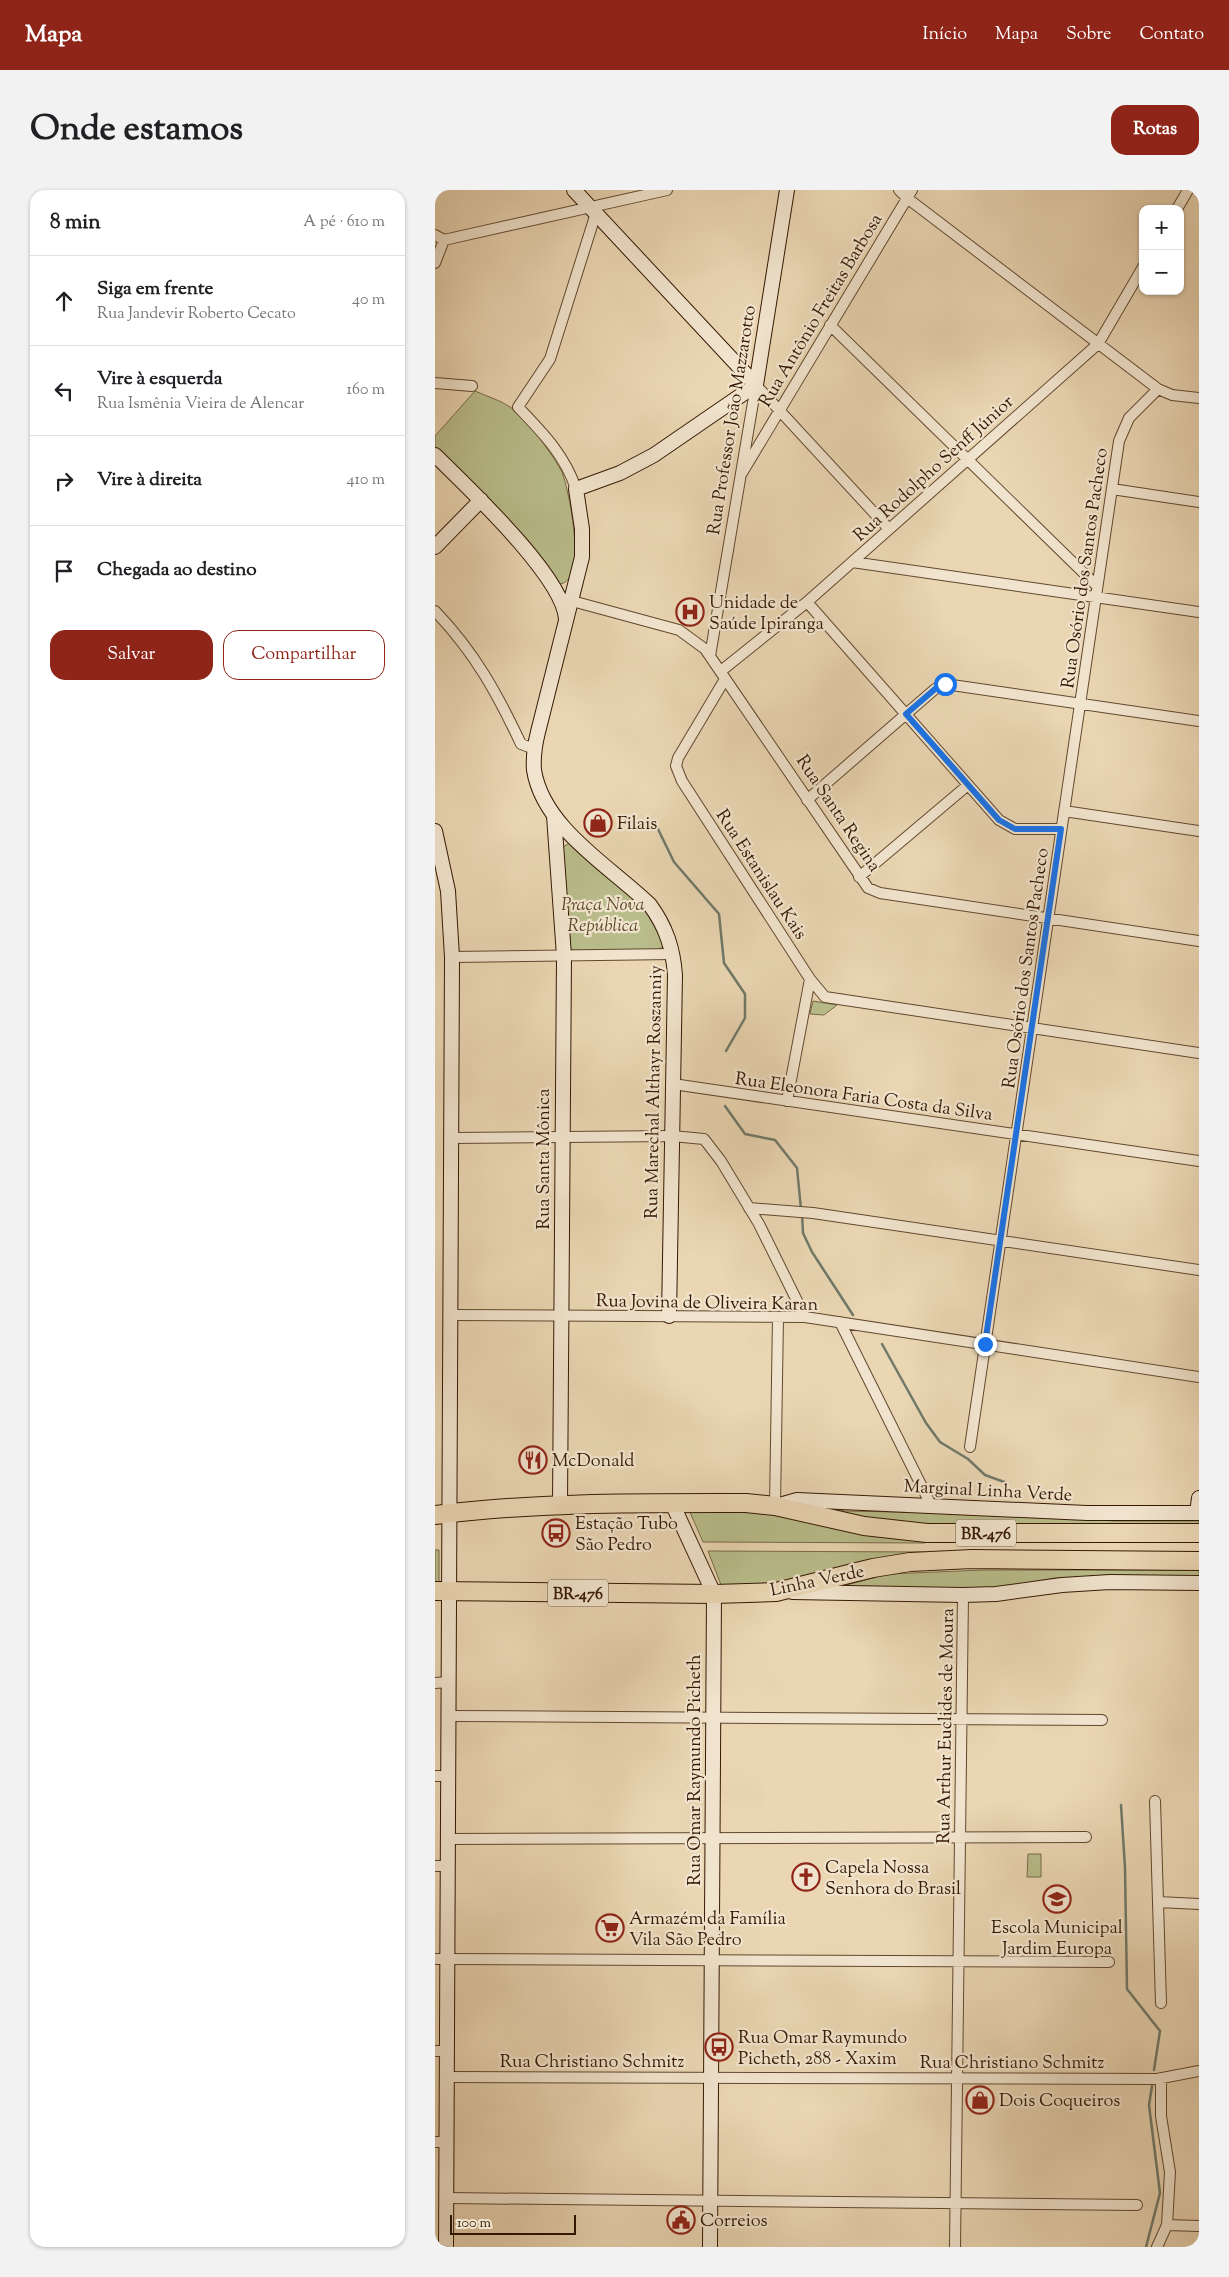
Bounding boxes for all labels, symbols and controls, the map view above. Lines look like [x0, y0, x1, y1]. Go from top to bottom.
text: Mapa [25, 18, 82, 52]
text: Início [922, 22, 967, 48]
text: Mapa [995, 22, 1038, 48]
text: Sobre [1066, 22, 1111, 48]
text: Contato [1139, 22, 1204, 48]
text: Onde estamos [30, 105, 243, 156]
button: Rotas [1111, 105, 1199, 155]
map controls [1139, 205, 1184, 295]
button: + [1139, 205, 1184, 250]
text: 8 min [50, 208, 101, 238]
street label: Rua Antônio Freitas Barbosa [754, 209, 890, 413]
text: A pé · 610 m [303, 211, 385, 234]
button: − [1139, 250, 1184, 295]
text: Siga em frente [97, 276, 213, 303]
icon: ahead [50, 287, 78, 315]
text: 40 m [352, 289, 385, 312]
text: Rua Jandevir Roberto Cecato [97, 303, 296, 326]
street label: Rua Professor João Mazzarotto [702, 303, 764, 537]
text: Vire à esquerda [97, 366, 223, 393]
icon: left [50, 377, 78, 405]
text: 160 m [347, 379, 385, 402]
street label: Rua Rodolpho Senff Júnior [848, 390, 1021, 549]
text: Rua Ismênia Vieira de Alencar [97, 393, 304, 416]
street label: Rua Osório dos Santos Pacheco [1056, 446, 1116, 690]
icon: right [50, 467, 78, 495]
text: Vire à direita [97, 467, 202, 494]
text: 410 m [347, 469, 385, 492]
icon: arrive [50, 557, 78, 585]
text: Chegada ao destino [97, 557, 257, 584]
place label: Unidade de Saúde Ipiranga [709, 591, 824, 638]
hospital icon: Unidade de Saúde Ipiranga [675, 597, 705, 627]
button: Salvar [50, 630, 213, 680]
button: Compartilhar [223, 630, 385, 680]
route start [934, 673, 957, 696]
street label: Rua Santa Regina [788, 750, 886, 878]
street label: Rua Estanislau Kais [708, 805, 812, 945]
shop icon: Filais [583, 808, 613, 838]
place label: Filais [617, 812, 657, 838]
street label: Rua Osório dos Santos Pacheco [997, 846, 1057, 1090]
park label: Praça Nova República [561, 893, 645, 940]
street label: Rua Marechal Althayr Roszanniy [640, 965, 670, 1219]
street label: Rua Eleonora Faria Costa da Silva [733, 1067, 994, 1129]
street label: Rua Santa Mônica [532, 1089, 558, 1229]
street label: Rua Jovina de Oliveira Karan [596, 1289, 819, 1319]
route end [974, 1333, 997, 1356]
restaurant icon: McDonald [518, 1445, 548, 1475]
place label: McDonald [552, 1449, 634, 1475]
street label: Marginal Linha Verde [903, 1475, 1073, 1509]
place label: Estação Tubo São Pedro [575, 1512, 678, 1559]
bus stop icon: Estação Tubo São Pedro [541, 1518, 571, 1548]
road number: BR-476 [956, 1520, 1016, 1546]
street label: Linha Verde [768, 1559, 867, 1605]
road number: BR-476 [548, 1580, 608, 1606]
street label: Rua Arthur Euclides de Moura [932, 1608, 962, 1844]
street label: Rua Omar Raymundo Picheth [683, 1654, 709, 1886]
place label: Capela Nossa Senhora do Brasil [825, 1856, 961, 1903]
church icon: Capela Nossa Senhora do Brasil [791, 1862, 821, 1892]
school or university icon: Escola Municipal Jardim Europa [1042, 1884, 1072, 1914]
place label: Armazém da Família Vila São Pedro [629, 1907, 786, 1954]
supermarket icon: Armazém da Família Vila São Pedro [595, 1913, 625, 1943]
place label: Escola Municipal Jardim Europa [991, 1916, 1123, 1963]
place label: Rua Omar Raymundo Picheth, 288 - Xaxim [738, 2026, 907, 2073]
bus stop icon: Rua Omar Raymundo Picheth, 288 - Xaxim [704, 2032, 734, 2062]
street label: Rua Christiano Schmitz [500, 2050, 685, 2076]
street label: Rua Christiano Schmitz [920, 2051, 1105, 2077]
shop icon: Dois Coqueiros [965, 2085, 995, 2115]
place label: Dois Coqueiros [999, 2089, 1120, 2115]
public building icon: Correios [666, 2205, 696, 2235]
place label: Correios [700, 2209, 768, 2235]
scale bar [450, 2212, 576, 2235]
text: 100 m [457, 2214, 491, 2234]

